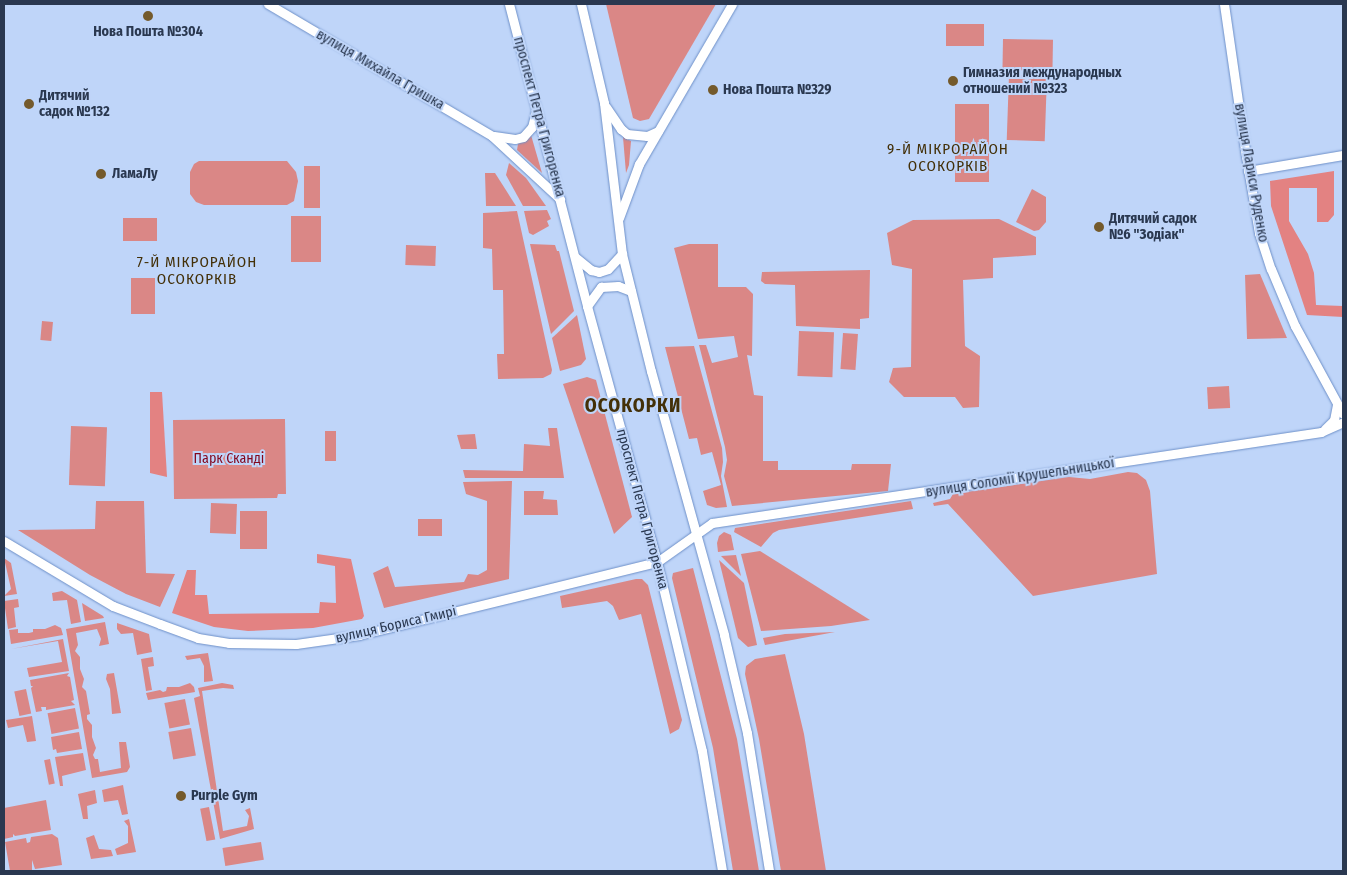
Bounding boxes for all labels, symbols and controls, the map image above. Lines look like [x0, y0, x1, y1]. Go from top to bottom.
marker: Нова Пошта №304 [142, 10, 154, 22]
place label: Нова Пошта №304 [93, 24, 203, 40]
street label: вулиця Михайла Гришка [313, 26, 447, 114]
street label: проспект Петра Григоренка [510, 35, 568, 199]
place label: Гимназия международных отношений №323 [963, 65, 1122, 98]
marker: Гимназия международных отношений №323 [947, 75, 959, 87]
place label: Нова Пошта №329 [723, 82, 831, 98]
marker: Нова Пошта №329 [707, 84, 719, 96]
place label: Дитячий садок №132 [39, 88, 110, 120]
marker: Дитячий садок №132 [23, 98, 35, 110]
street label: вулиця Лариси Руденко [1231, 102, 1271, 244]
district label: 9-Й МІКРОРАЙОН ОСОКОРКІВ [885, 140, 1011, 175]
place label: ЛамаЛу [112, 166, 158, 182]
marker: ЛамаЛу [94, 167, 108, 181]
place label: Дитячий садок №6 "Зодіак" [1109, 211, 1197, 243]
marker: Дитячий садок №6 "Зодіак" [1093, 221, 1105, 233]
district label: 7-Й МІКРОРАЙОН ОСОКОРКІВ [135, 253, 259, 288]
district label: ОСОКОРКИ [584, 395, 682, 417]
street label: проспект Петра Григоренка [613, 427, 671, 591]
park label: Парк Сканді [194, 451, 264, 467]
street label: вулиця Соломії Крушельницької [924, 455, 1116, 501]
street label: вулиця Бориса Гмирі [334, 603, 458, 647]
place label: Purple Gym [191, 788, 258, 804]
marker: Purple Gym [175, 790, 187, 802]

